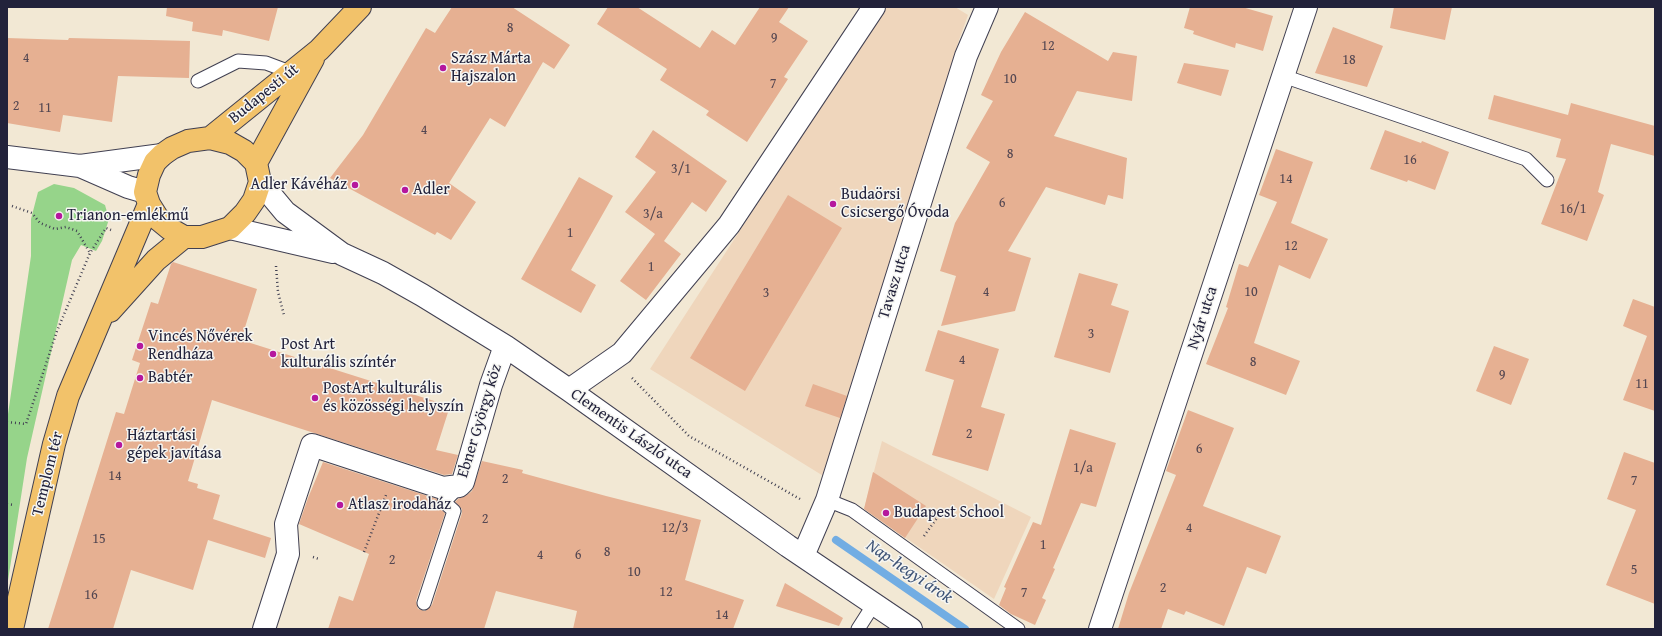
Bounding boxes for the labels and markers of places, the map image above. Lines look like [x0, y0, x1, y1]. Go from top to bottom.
place label: Szász Márta Hajszalon [451, 49, 531, 87]
marker: Szász Márta Hajszalon [438, 63, 448, 73]
place label: Adler Kávéház [251, 175, 347, 195]
marker: Adler Kávéház [350, 180, 360, 190]
place label: Adler [413, 180, 450, 200]
marker: Adler [400, 185, 410, 195]
place label: Budaörsi Csicsergő Óvoda [841, 185, 949, 223]
marker: Budaörsi Csicsergő Óvoda [828, 199, 838, 209]
place label: Trianon-emlékmű [67, 206, 189, 226]
marker: Trianon-emlékmű [54, 211, 64, 221]
place label: Vincés Nővérek Rendháza [148, 327, 253, 365]
place label: Post Art kulturális színtér [281, 335, 396, 373]
marker: Vincés Nővérek Rendháza [135, 341, 145, 351]
marker: Post Art kulturális színtér [268, 349, 278, 359]
place label: Babtér [148, 368, 193, 388]
marker: Babtér [135, 373, 145, 383]
place label: PostArt kulturális és közösségi helyszín [323, 379, 464, 417]
marker: PostArt kulturális és közösségi helyszín [310, 393, 320, 403]
place label: Háztartási gépek javítása [127, 426, 221, 464]
marker: Háztartási gépek javítása [114, 440, 124, 450]
place label: Atlasz irodaház [348, 495, 451, 515]
marker: Atlasz irodaház [335, 500, 345, 510]
place label: Budapest School [894, 503, 1004, 523]
marker: Budapest School [881, 508, 891, 518]

